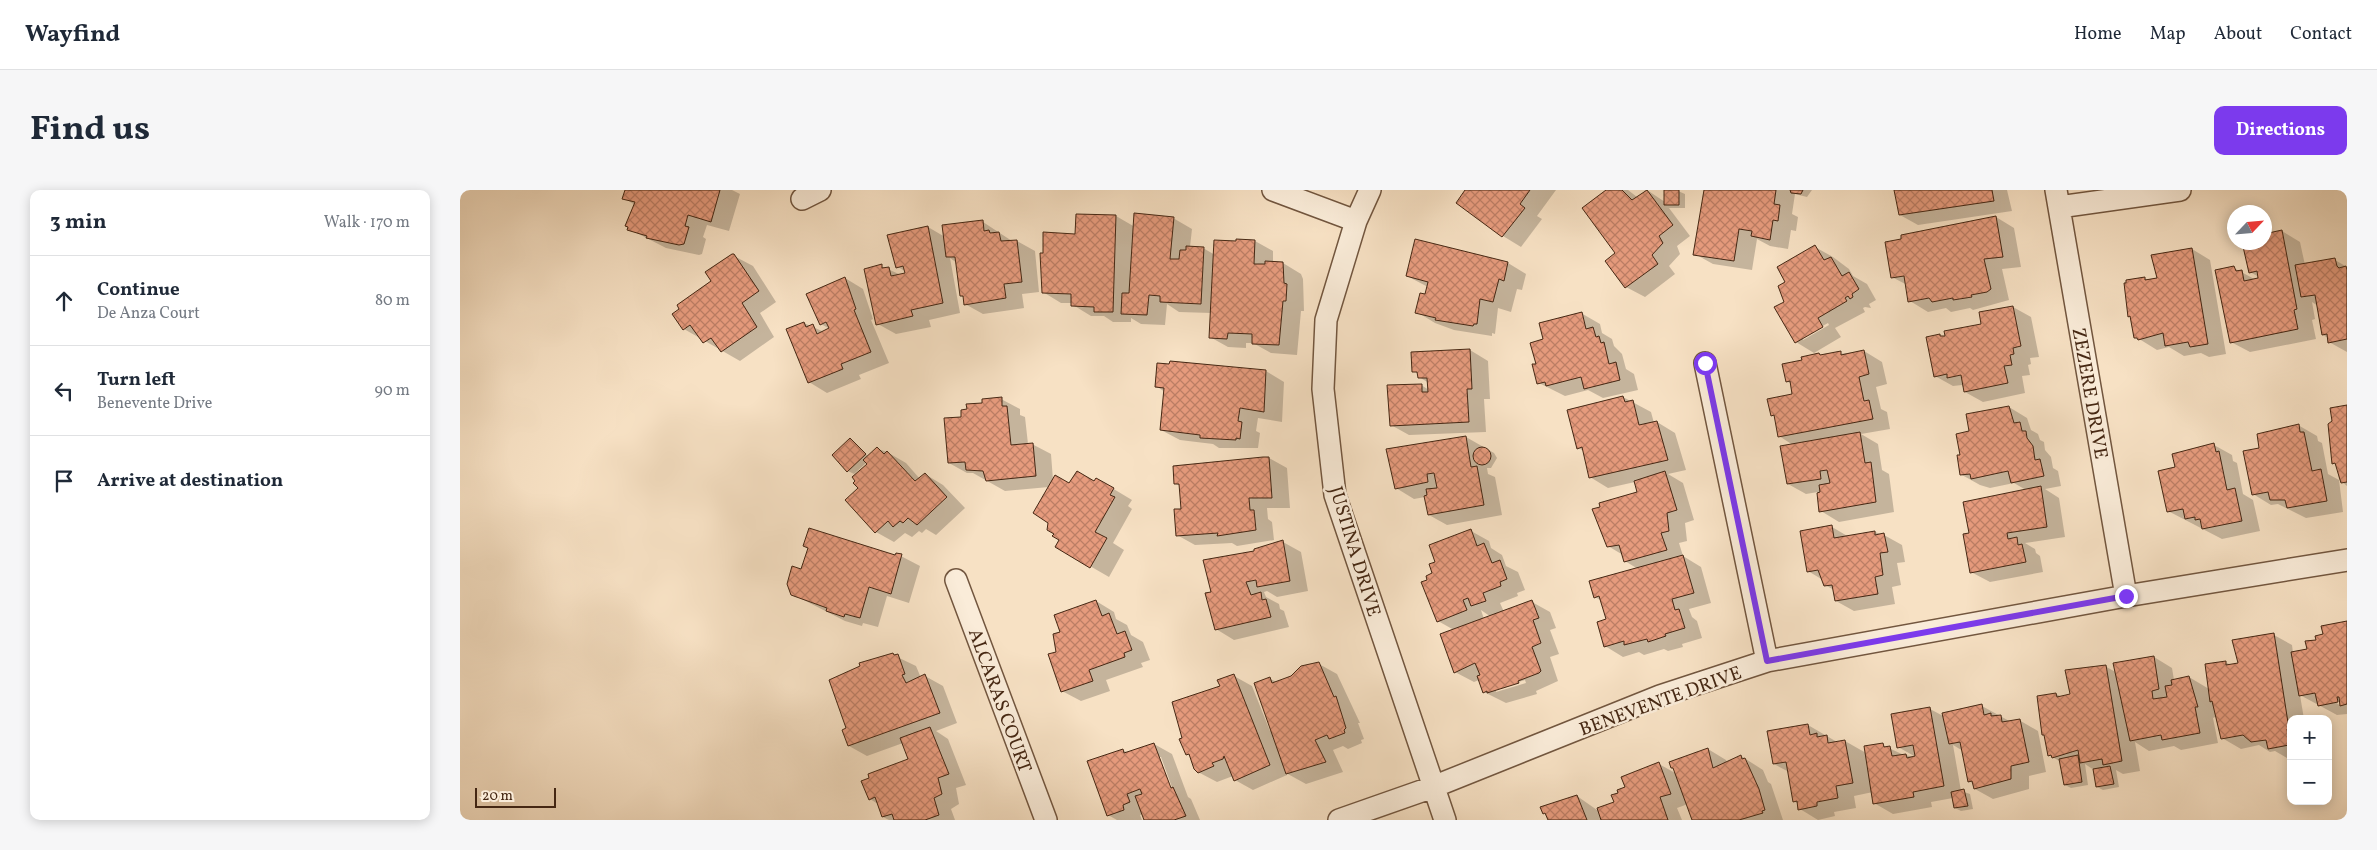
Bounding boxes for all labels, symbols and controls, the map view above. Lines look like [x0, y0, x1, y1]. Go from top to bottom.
text: Wayfind [25, 18, 120, 52]
text: Home [2074, 22, 2122, 47]
text: Map [2150, 22, 2186, 47]
text: About [2214, 22, 2262, 47]
text: Contact [2290, 22, 2352, 47]
text: Find us [30, 106, 150, 154]
button: Directions [2214, 106, 2347, 155]
north arrow [2227, 205, 2272, 250]
text: 3 min [50, 208, 106, 237]
text: Walk · 170 m [324, 212, 410, 234]
text: Continue [97, 277, 180, 303]
icon: ahead [50, 287, 78, 315]
text: 80 m [375, 290, 410, 312]
text: De Anza Court [97, 303, 200, 325]
street label: ZEZERE DRIVE [2065, 326, 2113, 461]
route start [1694, 352, 1717, 375]
text: Turn left [97, 367, 176, 393]
icon: left [50, 377, 78, 405]
text: 90 m [374, 380, 410, 402]
text: Benevente Drive [97, 393, 212, 415]
icon: arrive [50, 467, 78, 495]
text: Arrive at destination [97, 468, 283, 494]
street label: JUSTINA DRIVE [1322, 483, 1386, 620]
route end [2115, 585, 2138, 608]
street label: ALCARAS COURT [961, 625, 1037, 776]
street label: BENEVENTE DRIVE [1576, 660, 1745, 743]
map controls [2287, 715, 2332, 805]
button: + [2287, 715, 2332, 760]
button: − [2287, 760, 2332, 805]
scale bar [475, 785, 556, 808]
text: 20 m [482, 787, 513, 806]

